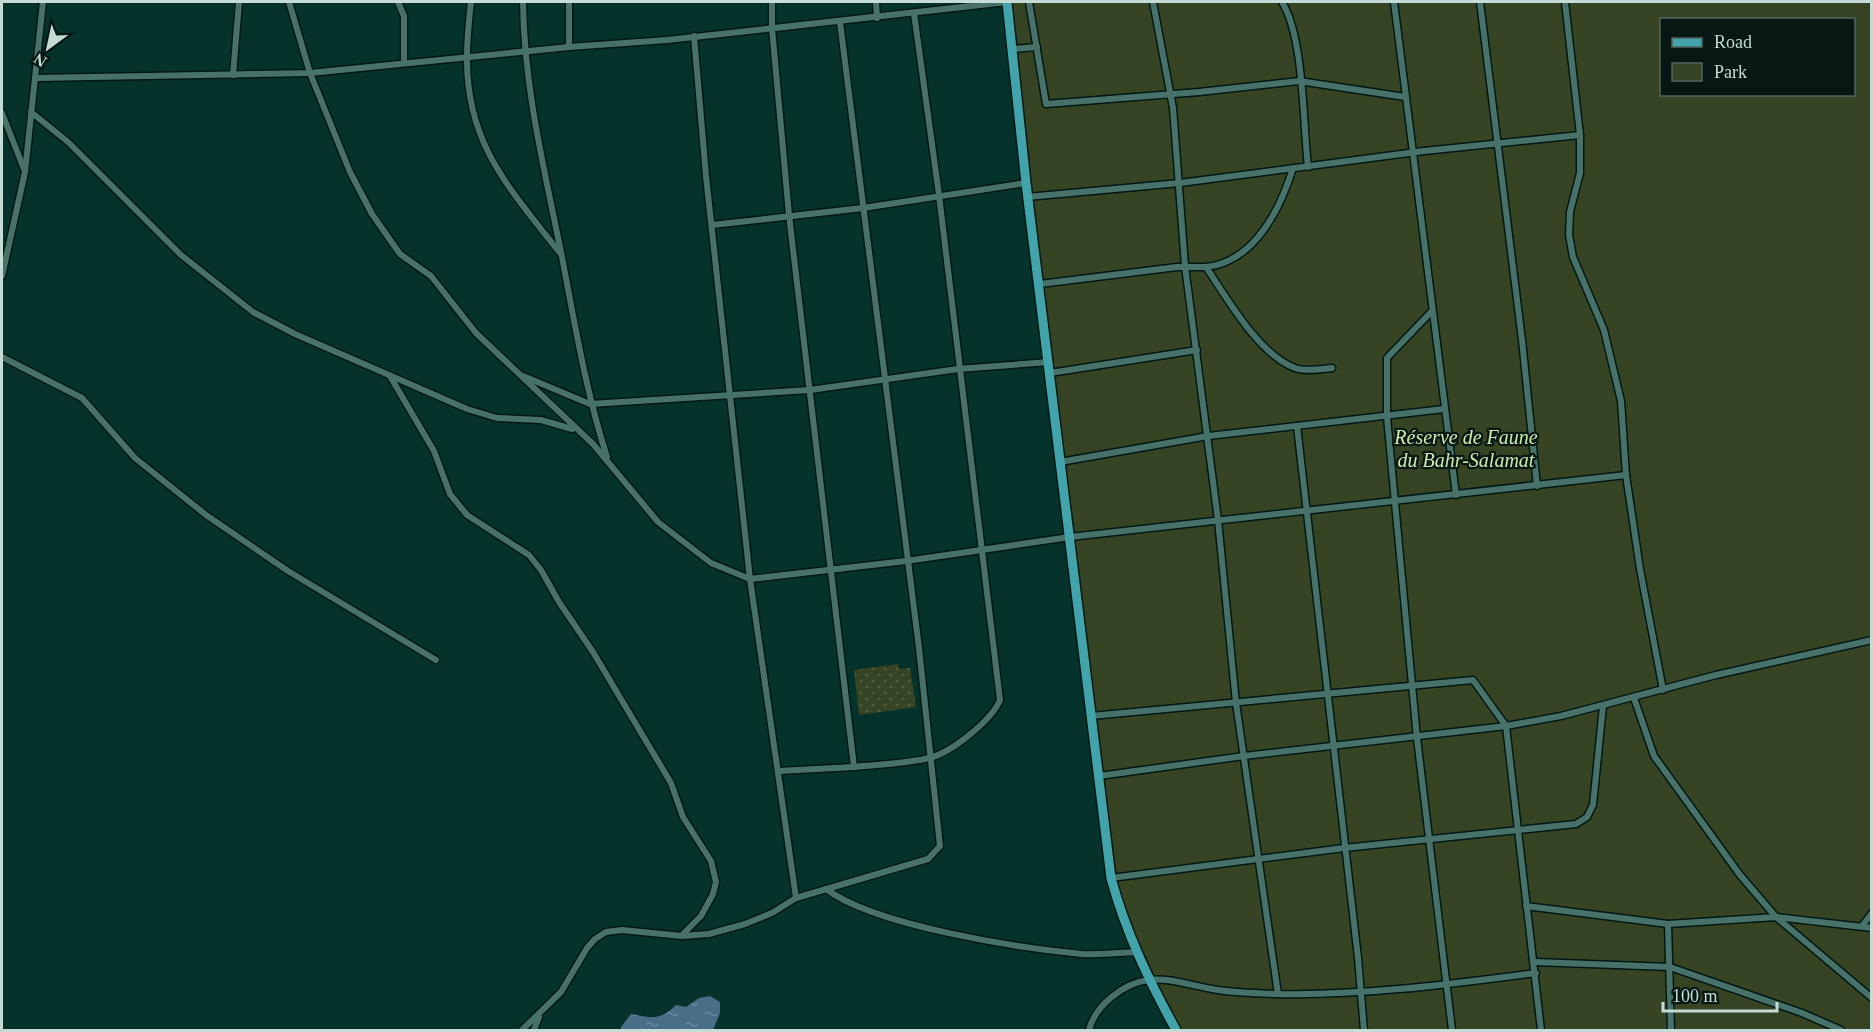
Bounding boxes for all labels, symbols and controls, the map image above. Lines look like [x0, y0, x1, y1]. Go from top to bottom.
north arrow [18, 18, 78, 78]
legend [1660, 18, 1855, 96]
text: Road [1714, 32, 1752, 52]
text: N [30, 50, 50, 70]
text: Park [1714, 62, 1747, 82]
park label: Réserve de Faune du Bahr-Salamat [1393, 426, 1538, 471]
scale bar [1663, 975, 1777, 1013]
text: 100 m [1672, 986, 1718, 1006]

